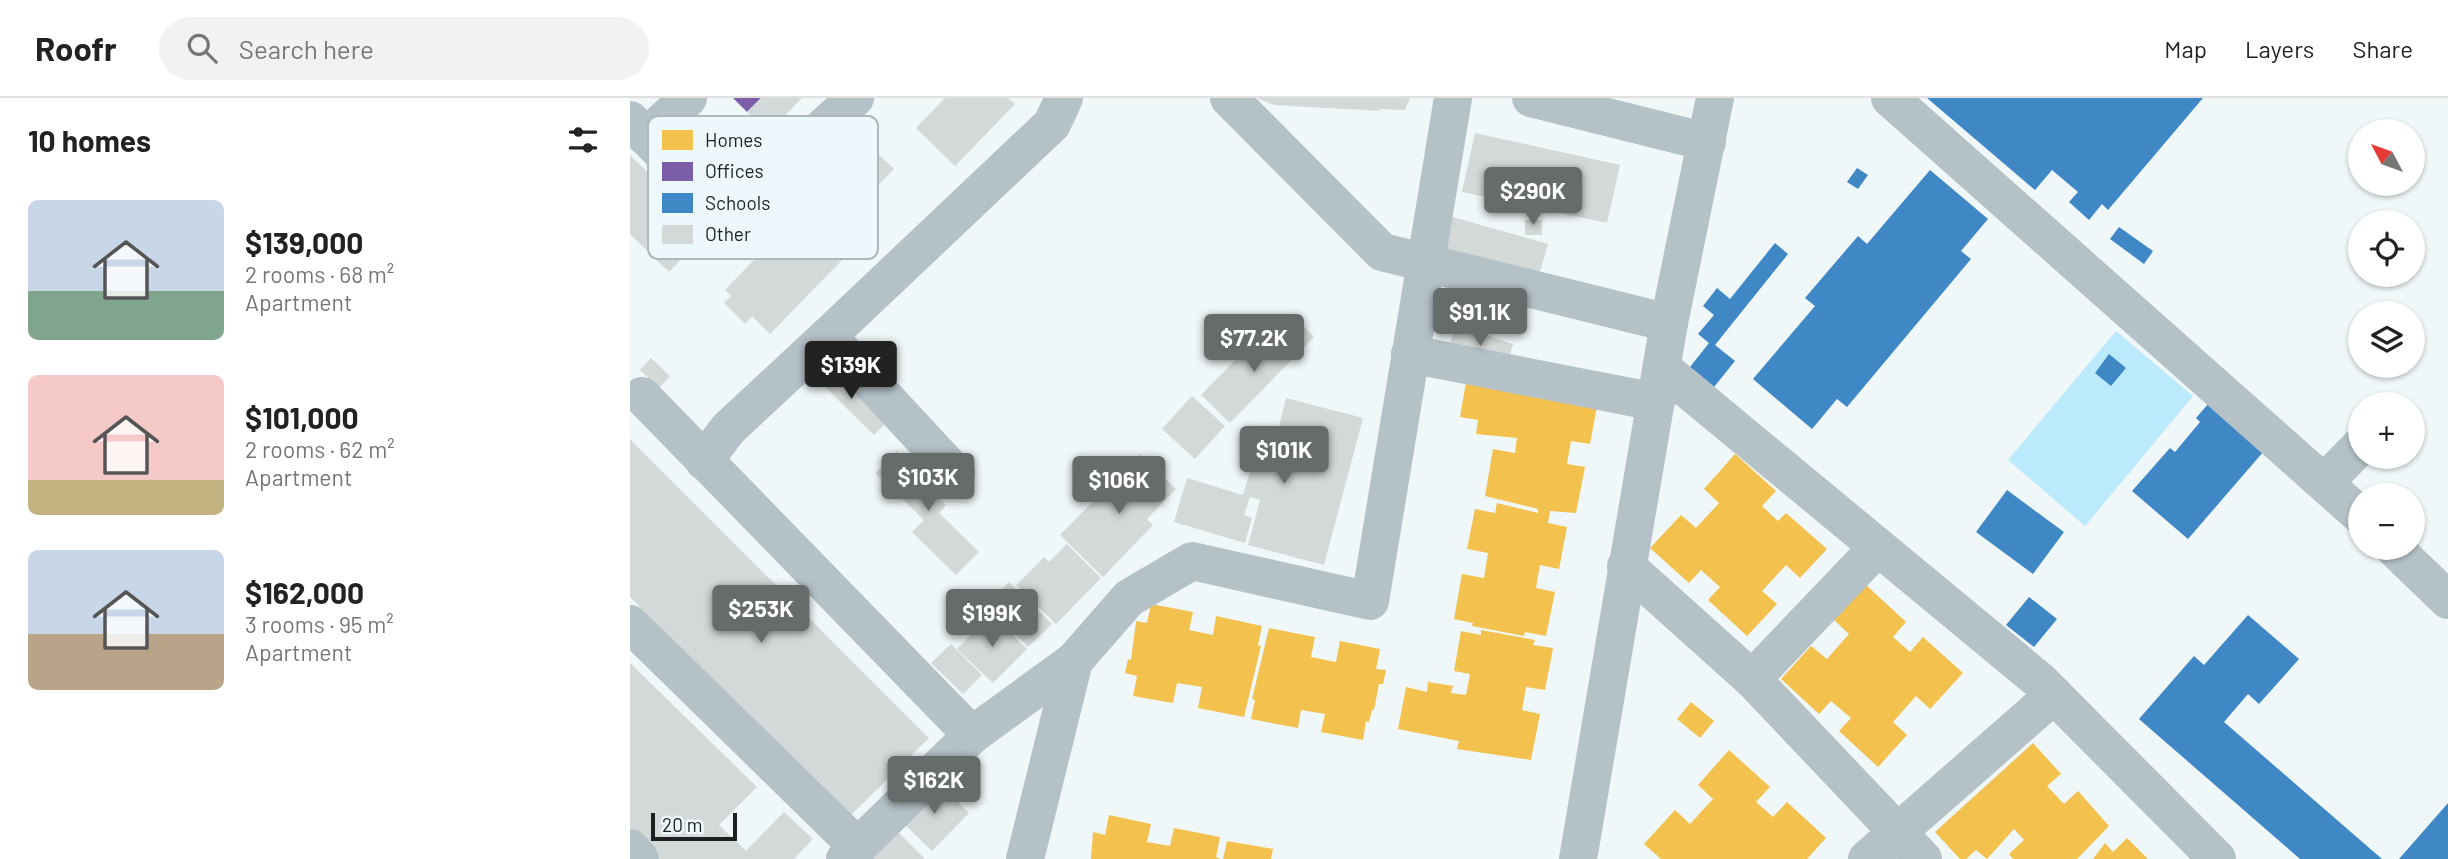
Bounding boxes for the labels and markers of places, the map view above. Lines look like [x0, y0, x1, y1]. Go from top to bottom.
pin: $290K [1484, 167, 1582, 227]
pin: $91.1K [1423, 288, 1537, 348]
pin: $77.2K [1197, 314, 1311, 374]
pin: $139K [802, 342, 900, 401]
pin: $101K [1235, 426, 1333, 486]
pin: $103K [879, 454, 977, 513]
pin: $106K [1070, 456, 1168, 516]
pin: $253K [712, 586, 810, 645]
pin: $199K [943, 589, 1041, 649]
pin: $162K [885, 756, 983, 816]

